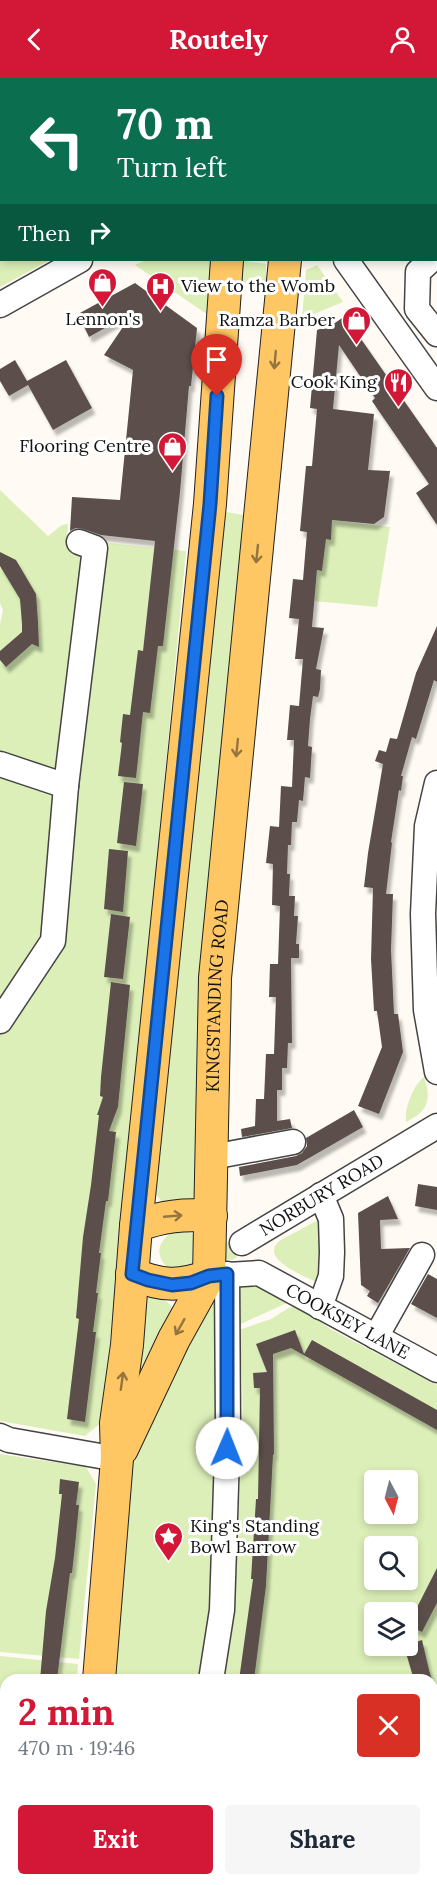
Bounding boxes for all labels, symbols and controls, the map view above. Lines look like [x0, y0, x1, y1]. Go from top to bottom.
text: Routely [169, 22, 268, 56]
icon: back [18, 23, 51, 56]
icon: person [386, 23, 419, 56]
text: 70 m [117, 97, 213, 151]
icon: left [18, 102, 96, 180]
text: Turn left [117, 150, 227, 184]
icon: right [83, 216, 116, 249]
text: Then [18, 219, 71, 247]
shop icon: Lennon's [87, 266, 119, 308]
hospital icon: View to the Womb [144, 270, 176, 312]
place label: View to the Womb [180, 274, 335, 297]
shop icon: Ramza Barber [340, 304, 372, 346]
place label: Lennon's [65, 307, 141, 330]
place label: Ramza Barber [219, 308, 335, 331]
pin [191, 334, 242, 396]
icon: arrive [200, 343, 233, 376]
one-way arrow [269, 349, 280, 369]
restaurant icon: Cook King [382, 366, 414, 408]
place label: Cook King [291, 370, 378, 393]
shop icon: Flooring Centre [156, 430, 188, 472]
place label: Flooring Centre [19, 434, 151, 457]
one-way arrow [251, 543, 262, 563]
one-way arrow [231, 737, 242, 757]
street label: KINGSTANDING ROAD [201, 898, 234, 1093]
street label: NORBURY ROAD [255, 1149, 388, 1241]
one-way arrow [163, 1210, 182, 1221]
street label: COOKSEY LANE [282, 1278, 414, 1364]
one-way arrow [174, 1318, 186, 1335]
one-way arrow [116, 1372, 127, 1391]
position arrow [195, 1416, 259, 1480]
north arrow [364, 1470, 418, 1524]
map controls [364, 1470, 418, 1656]
place label: King's Standing Bowl Barrow [190, 1514, 320, 1558]
place icon: King's Standing Bowl Barrow [153, 1520, 185, 1562]
button: search [364, 1536, 418, 1590]
button: layers [364, 1602, 418, 1656]
text: 2 min [18, 1689, 115, 1735]
button: close [357, 1694, 420, 1757]
text: 470 m · 19:46 [18, 1735, 135, 1760]
button: Exit [18, 1805, 213, 1874]
button: Share [225, 1805, 420, 1874]

